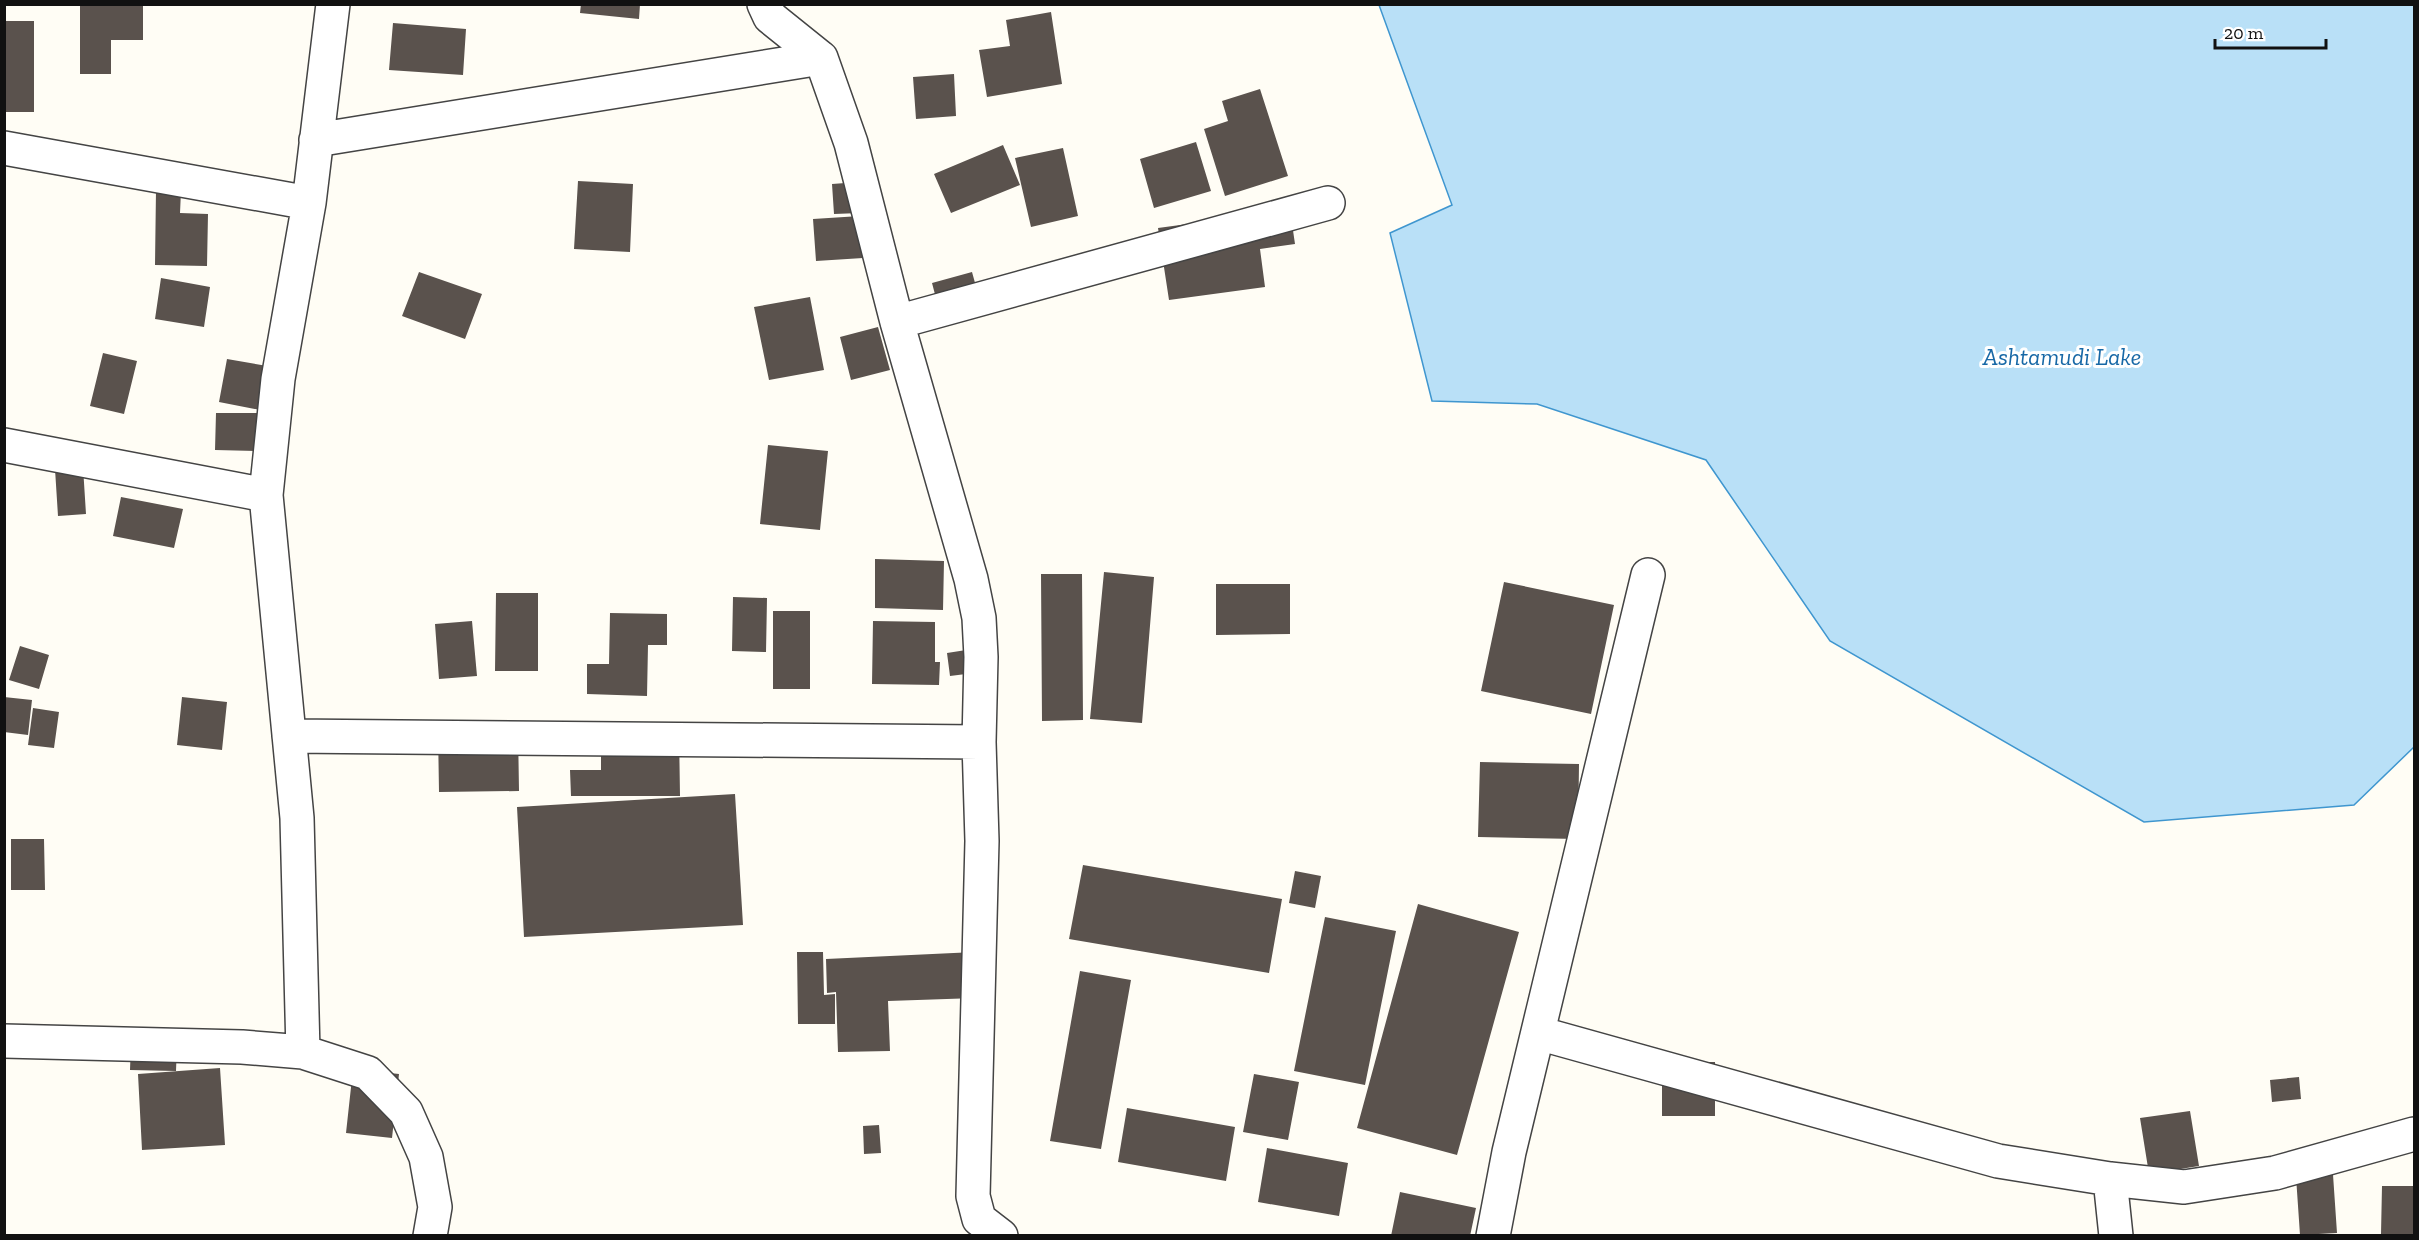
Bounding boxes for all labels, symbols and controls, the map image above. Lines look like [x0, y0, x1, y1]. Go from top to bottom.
scale bar [2215, 12, 2326, 50]
text: 20 m [2224, 22, 2264, 44]
water label: Ashtamudi Lake [1982, 342, 2141, 371]

